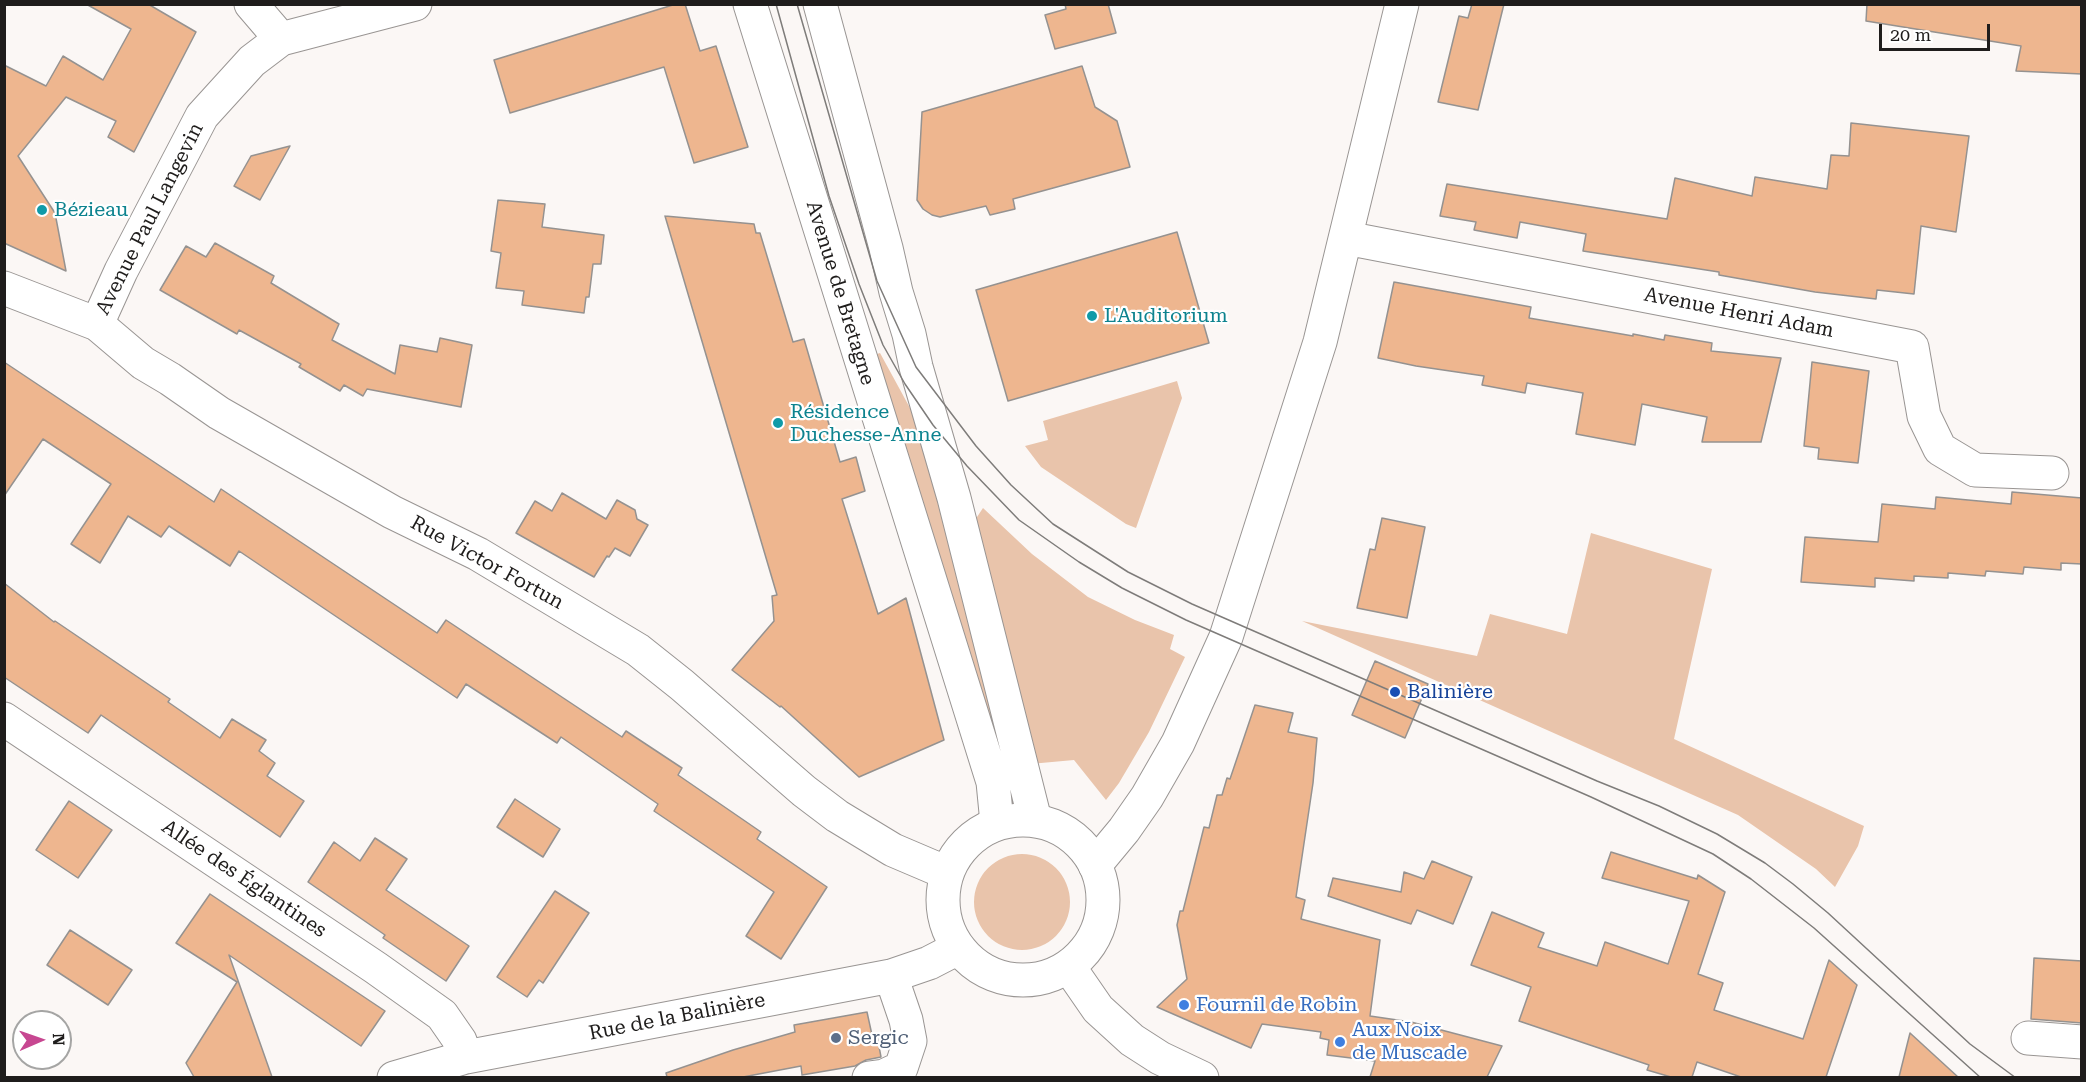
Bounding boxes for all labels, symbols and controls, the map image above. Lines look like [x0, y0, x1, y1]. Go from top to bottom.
scale bar [1882, 12, 1993, 50]
text: 20 m [1890, 24, 1931, 45]
street label: Avenue Paul Langevin [91, 119, 209, 319]
place label: Bézieau [54, 198, 128, 222]
street label: Avenue de Bretagne [801, 198, 879, 388]
marker: Bézieau [35, 203, 49, 217]
street label: Avenue Henri Adam [1642, 283, 1836, 343]
place label: L'Auditorium [1104, 304, 1228, 328]
marker: L'Auditorium [1085, 309, 1099, 323]
place label: Résidence Duchesse-Anne [790, 400, 942, 447]
marker: Résidence Duchesse-Anne [771, 416, 785, 430]
street label: Rue Victor Fortun [406, 511, 568, 615]
place label: Balinière [1407, 680, 1493, 704]
marker: Balinière [1388, 685, 1402, 699]
street label: Allée des Églantines [157, 815, 331, 943]
street label: Rue de la Balinière [587, 988, 767, 1046]
place label: Fournil de Robin [1196, 993, 1358, 1017]
marker: Fournil de Robin [1177, 998, 1191, 1012]
north arrow [12, 1010, 72, 1070]
place label: Aux Noix de Muscade [1352, 1018, 1467, 1065]
place label: Sergic [848, 1026, 909, 1050]
marker: Sergic [829, 1031, 843, 1045]
text: N [49, 1033, 68, 1046]
marker: Aux Noix de Muscade [1333, 1035, 1347, 1049]

